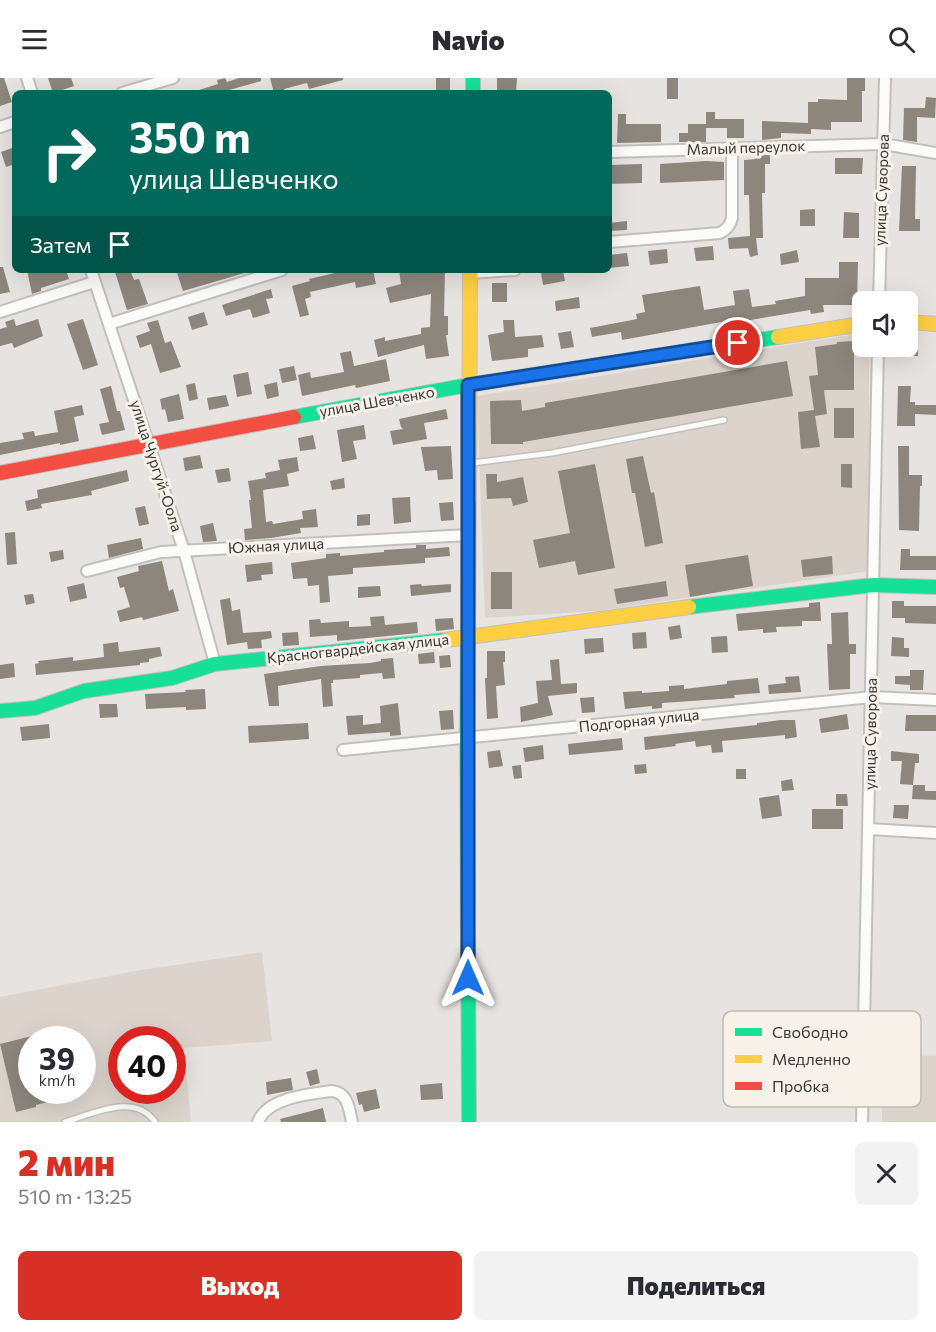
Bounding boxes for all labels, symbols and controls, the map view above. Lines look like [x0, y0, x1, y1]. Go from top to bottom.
icon: menu [18, 23, 51, 56]
text: Navio [431, 23, 505, 56]
icon: search [885, 23, 918, 56]
text: 350 m [129, 110, 251, 162]
icon: right [30, 114, 108, 192]
street label: улица Суворова [870, 134, 892, 246]
street label: Малый переулок [686, 136, 806, 158]
text: улица Шевченко [129, 162, 339, 195]
icon: arrive [103, 228, 136, 261]
text: Затем [30, 231, 91, 258]
map controls [852, 291, 918, 357]
button: sound [852, 291, 918, 357]
pin [712, 317, 763, 368]
icon: arrive [721, 326, 754, 359]
street label: улица Шевченко [318, 382, 436, 420]
street label: улица Чургуй-Оола [127, 398, 187, 534]
street label: Южная улица [227, 533, 324, 557]
street label: Красногвардейская улица [266, 629, 450, 667]
street label: улица Суворова [860, 678, 880, 790]
street label: Подгорная улица [578, 705, 700, 735]
position arrow [436, 946, 500, 1010]
legend [723, 1011, 921, 1107]
text: Свободно [772, 1022, 848, 1041]
speed limit sign: 40 [108, 1026, 186, 1104]
text: 39 [39, 1039, 75, 1076]
text: Медленно [772, 1049, 851, 1068]
text: km/h [39, 1071, 75, 1089]
text: Пробка [772, 1076, 829, 1095]
text: 2 мин [18, 1139, 115, 1183]
button: close [855, 1142, 918, 1205]
text: 510 m · 13:25 [18, 1184, 132, 1208]
button: Выход [18, 1251, 462, 1320]
button: Поделиться [474, 1251, 918, 1320]

